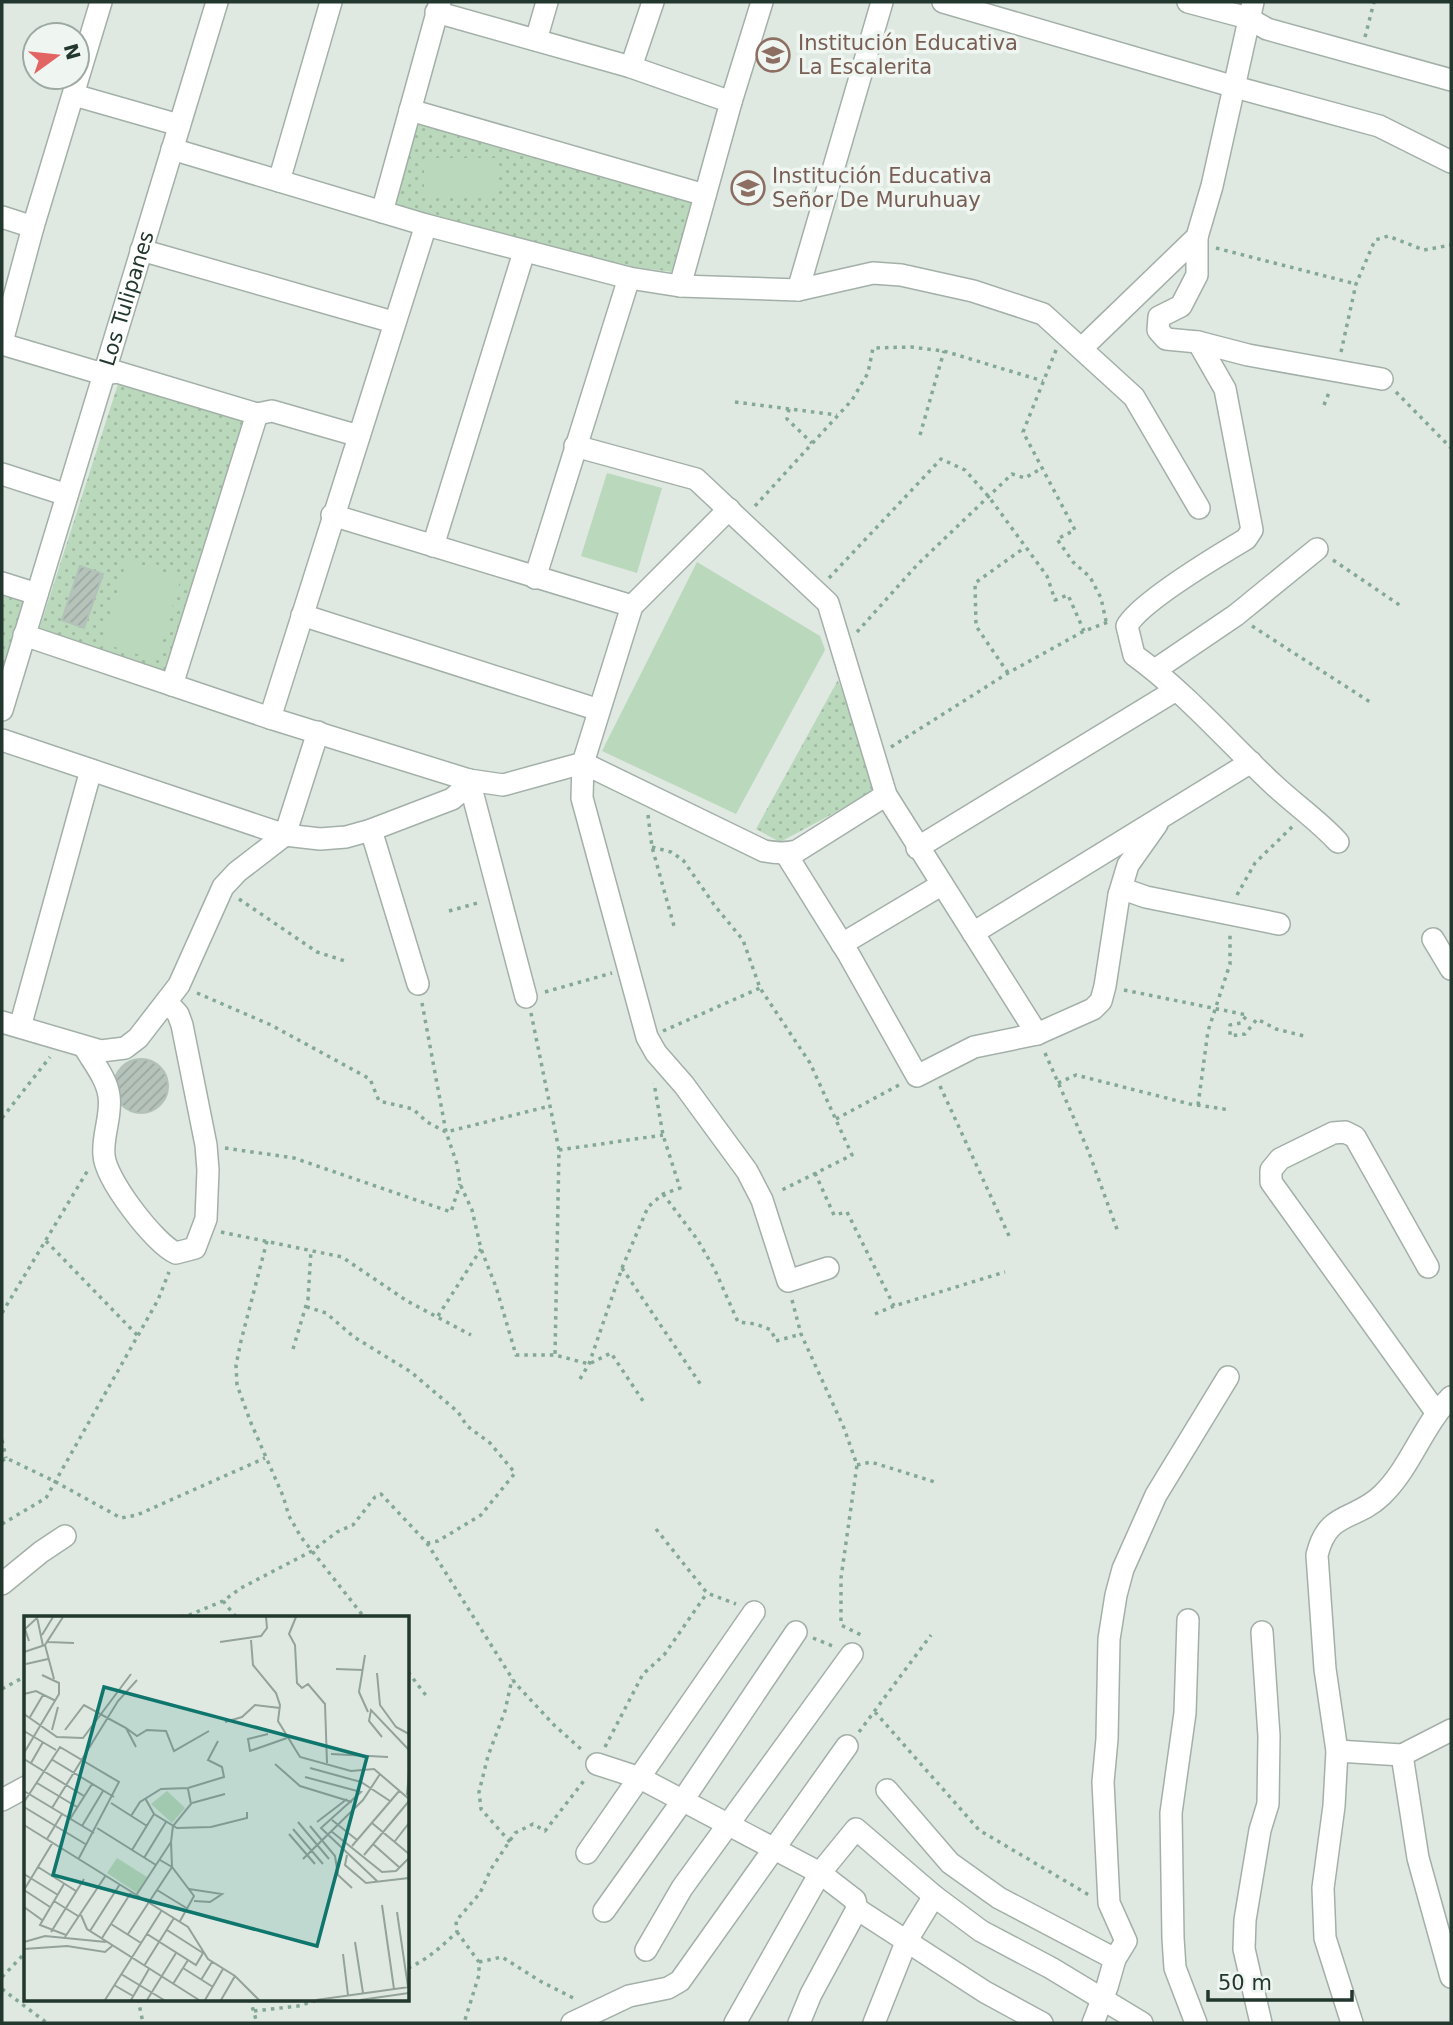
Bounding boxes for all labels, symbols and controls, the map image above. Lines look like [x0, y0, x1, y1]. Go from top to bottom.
north arrow [21, 21, 91, 91]
place label: Institución Educativa La Escalerita [798, 31, 1018, 79]
school or university icon: Institución Educativa La Escalerita [754, 36, 792, 74]
text: N [60, 41, 85, 62]
place label: Institución Educativa Señor De Muruhuay [772, 164, 992, 212]
school or university icon: Institución Educativa Señor De Muruhuay [729, 169, 767, 207]
street label: Los Tulipanes [95, 228, 159, 369]
inset map [24, 1616, 410, 2000]
scale bar [1208, 1958, 1352, 2002]
text: 50 m [1218, 1971, 1272, 1995]

